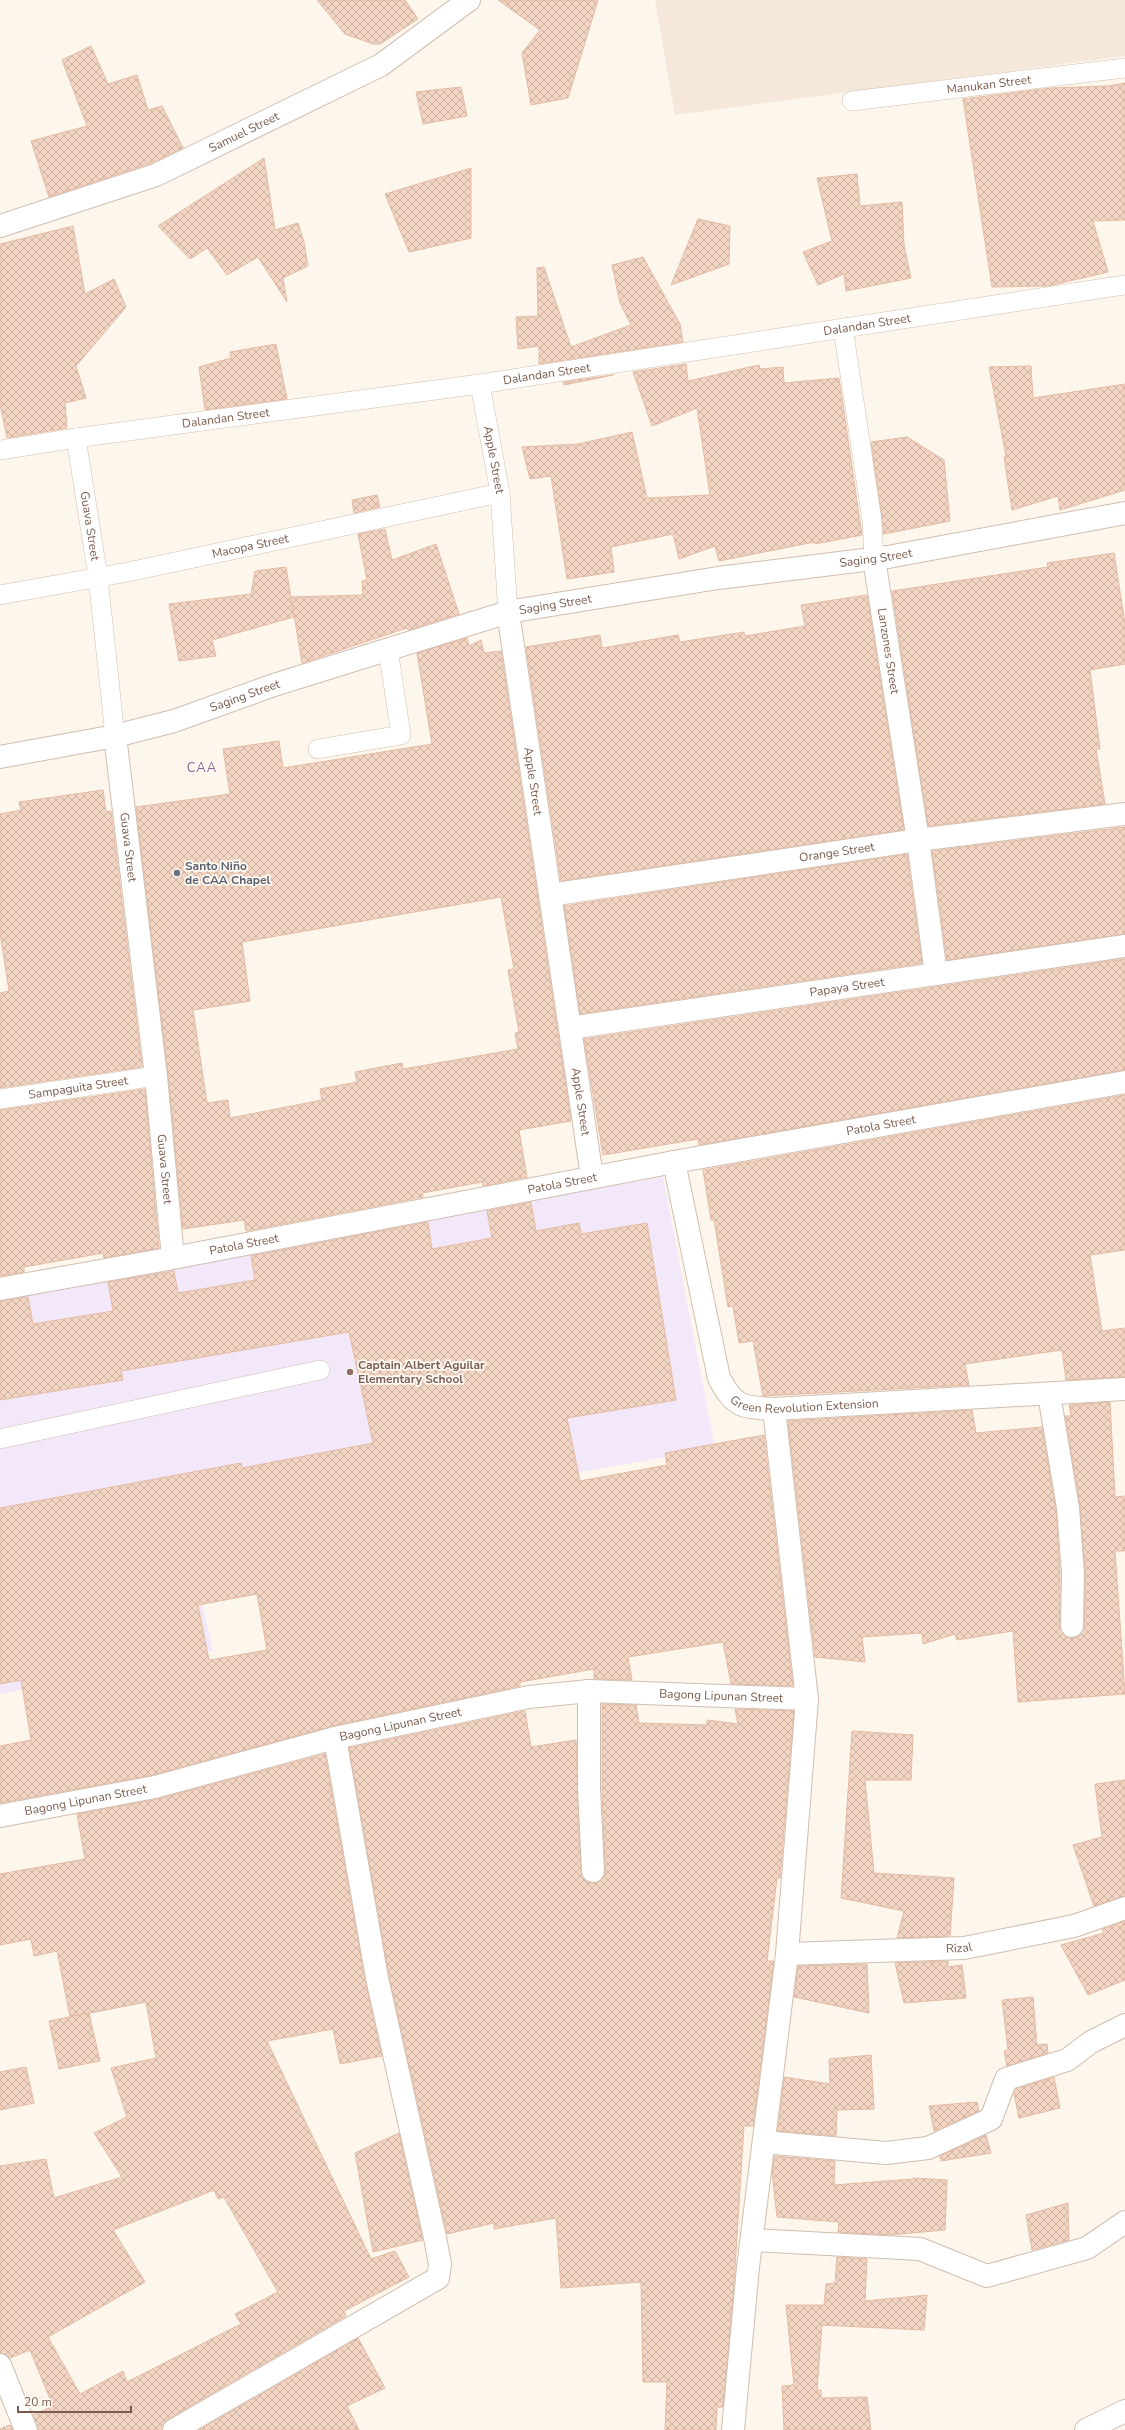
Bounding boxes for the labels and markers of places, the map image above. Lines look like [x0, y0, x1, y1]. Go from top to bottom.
place label: Santo Niño de CAA Chapel [185, 858, 270, 888]
marker: Santo Niño de CAA Chapel [172, 868, 182, 878]
place label: Captain Albert Aguilar Elementary School [358, 1357, 485, 1387]
marker: Captain Albert Aguilar Elementary School [345, 1367, 355, 1377]

